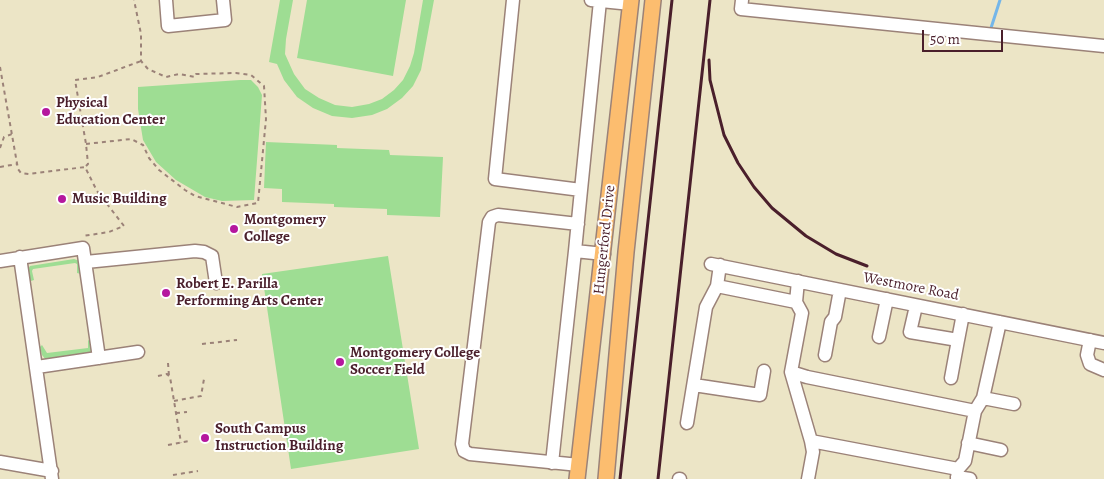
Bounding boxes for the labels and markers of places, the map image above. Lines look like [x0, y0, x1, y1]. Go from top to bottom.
place label: Physical Education Center [56, 94, 165, 129]
marker: Physical Education Center [40, 106, 52, 118]
place label: Music Building [72, 190, 167, 208]
marker: Music Building [56, 193, 68, 205]
place label: Montgomery College [244, 211, 326, 246]
marker: Montgomery College [228, 223, 240, 235]
place label: Robert E. Parilla Performing Arts Center [176, 275, 323, 310]
marker: Robert E. Parilla Performing Arts Center [160, 287, 172, 299]
place label: Montgomery College Soccer Field [350, 344, 480, 379]
marker: Montgomery College Soccer Field [334, 356, 346, 368]
place label: South Campus Instruction Building [215, 420, 343, 455]
marker: South Campus Instruction Building [199, 432, 211, 444]

